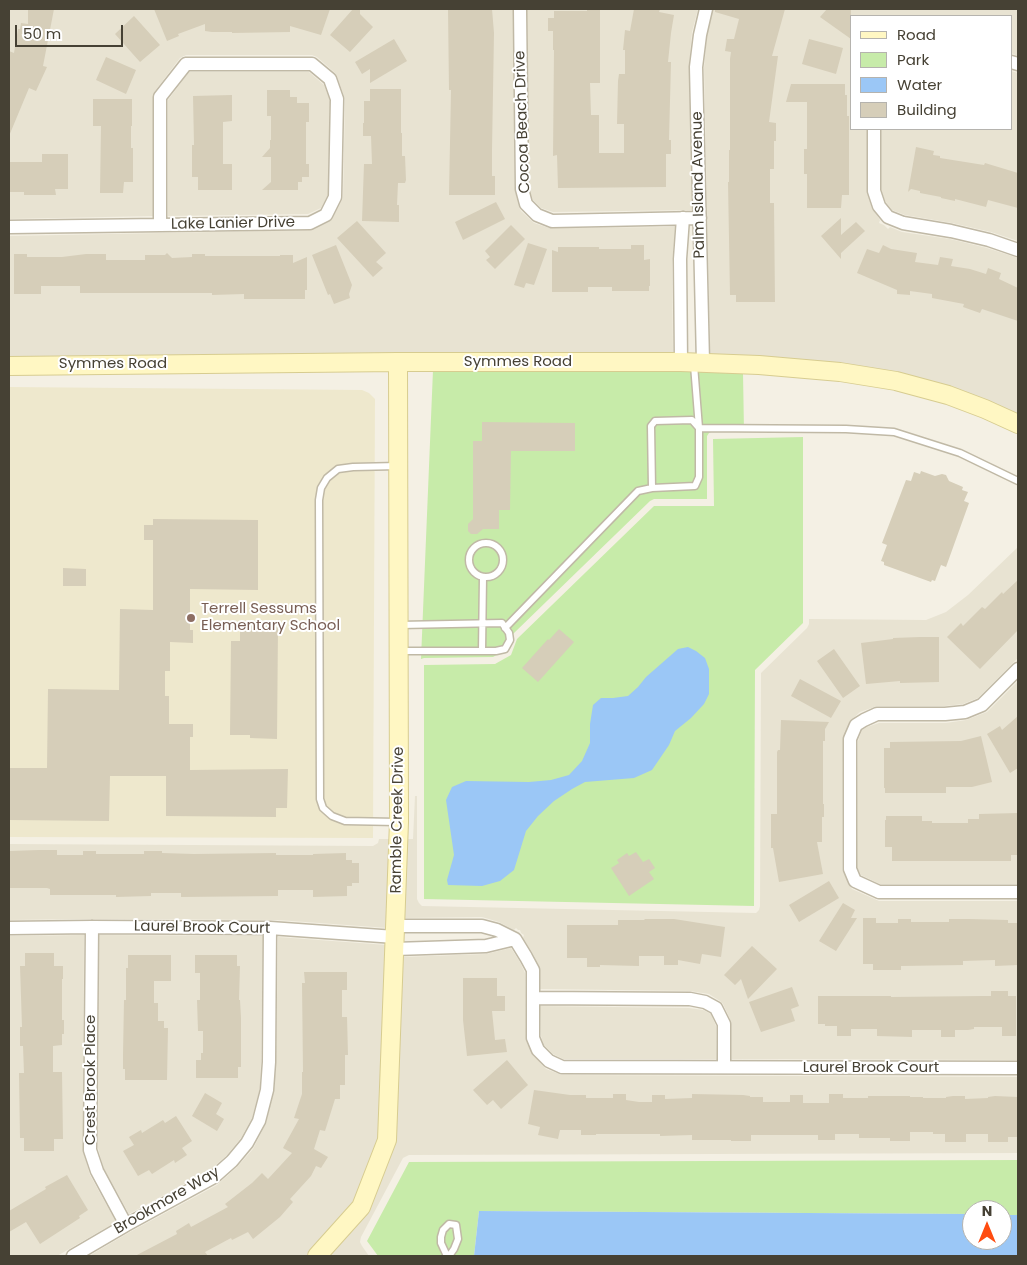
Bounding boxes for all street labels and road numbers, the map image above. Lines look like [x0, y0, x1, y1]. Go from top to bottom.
street label: Cocoa Beach Drive [512, 50, 534, 194]
street label: Palm Island Avenue [689, 111, 709, 259]
street label: Lake Lanier Drive [171, 214, 295, 234]
street label: Symmes Road [464, 353, 572, 371]
street label: Symmes Road [59, 355, 167, 373]
street label: Ramble Creek Drive [388, 746, 408, 894]
street label: Laurel Brook Court [134, 918, 270, 938]
street label: Crest Brook Place [82, 1015, 100, 1145]
street label: Laurel Brook Court [803, 1059, 939, 1077]
street label: Brookmore Way [111, 1163, 223, 1239]

